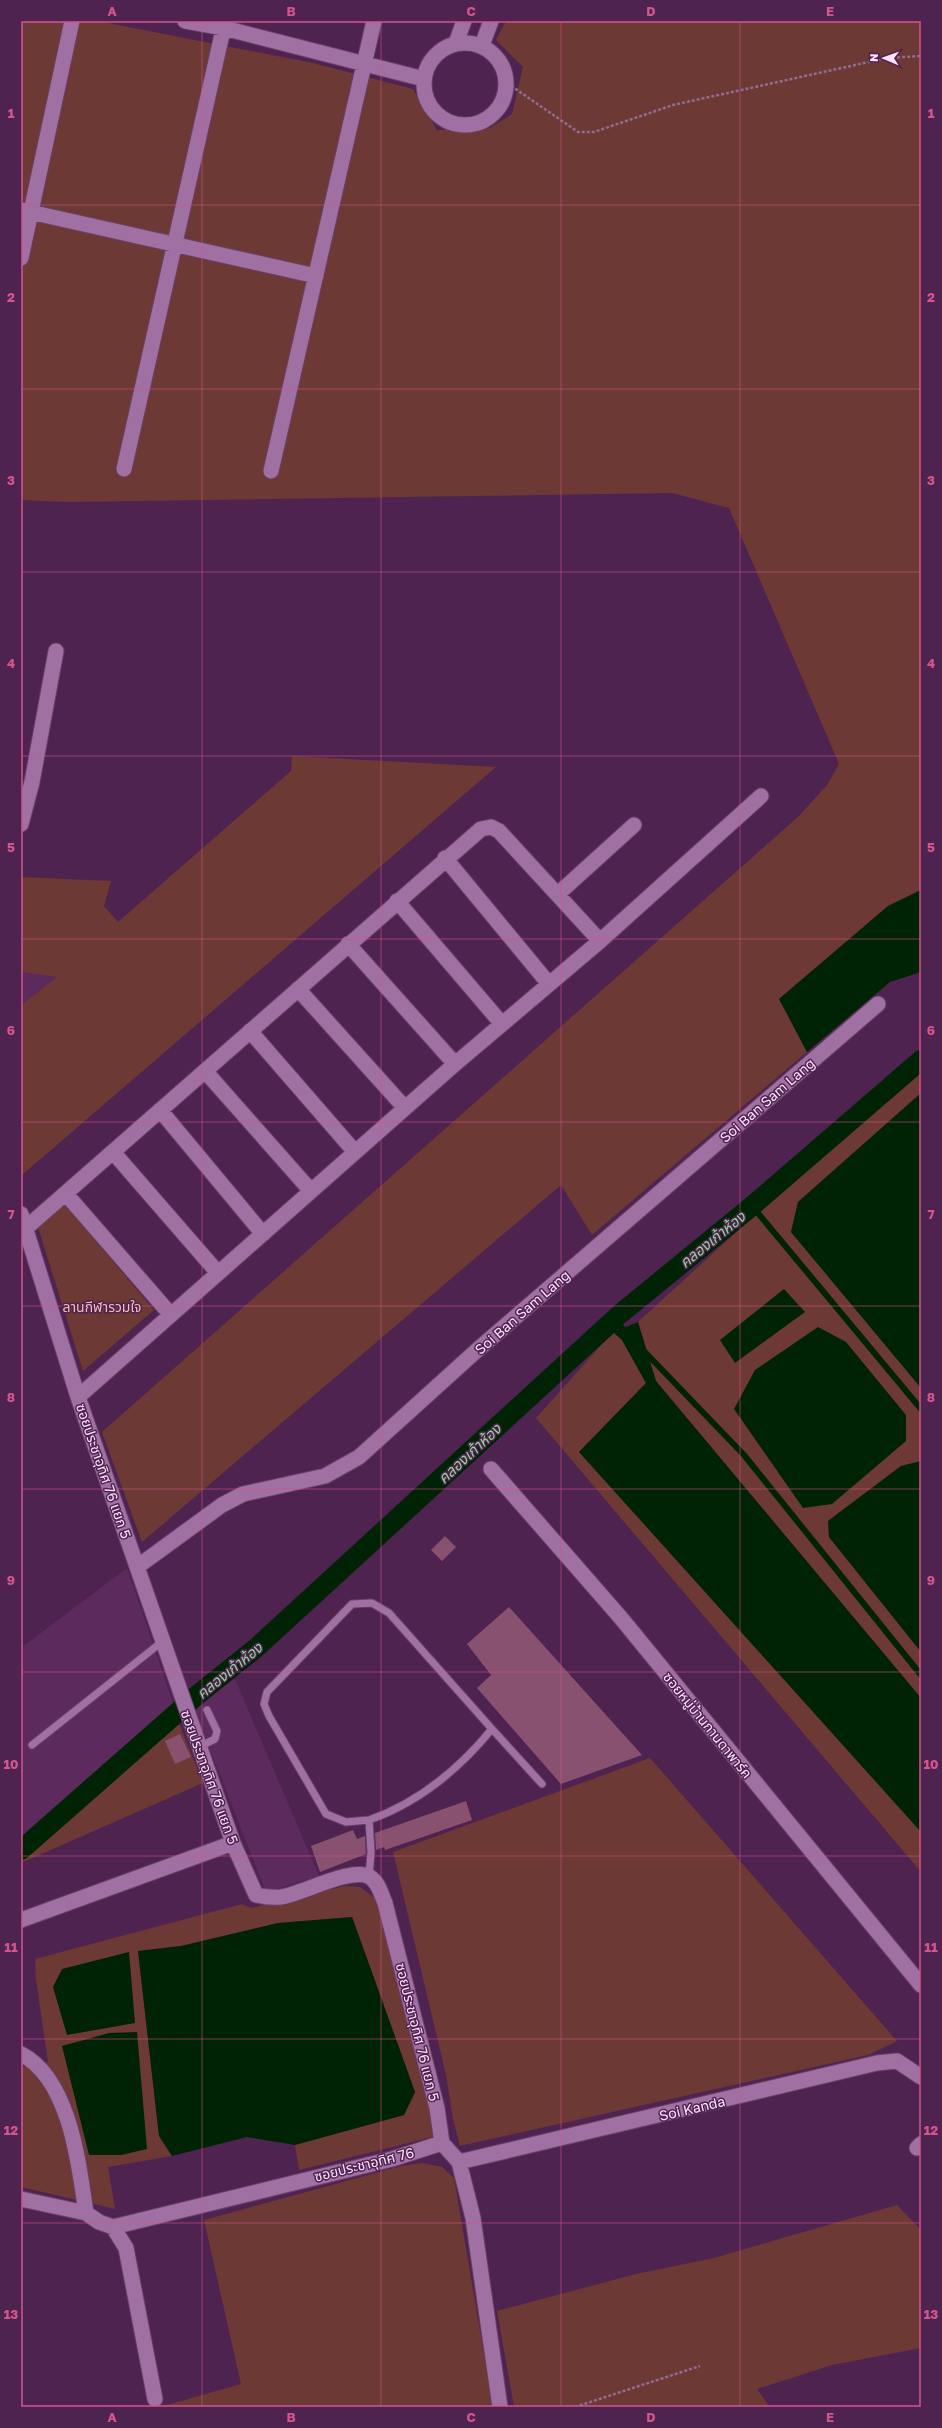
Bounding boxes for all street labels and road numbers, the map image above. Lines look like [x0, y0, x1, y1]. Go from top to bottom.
street label: Soi Ban Sam Lang [716, 1054, 818, 1146]
street label: Soi Ban Sam Lang [471, 1266, 573, 1358]
street label: ซอยประชาอุทิศ 76 แยก 5 [72, 1401, 135, 1541]
street label: ซอยหมู่บ้านกานดาพาร์ค [659, 1669, 756, 1782]
street label: ซอยประชาอุทิศ 76 แยก 5 [177, 1708, 242, 1847]
street label: ซอยประชาอุทิศ 76 แยก 5 [392, 1961, 443, 2103]
street label: Soi Kanda [657, 2092, 727, 2124]
street label: ซอยประชาอุทิศ 76 [312, 2143, 416, 2186]

